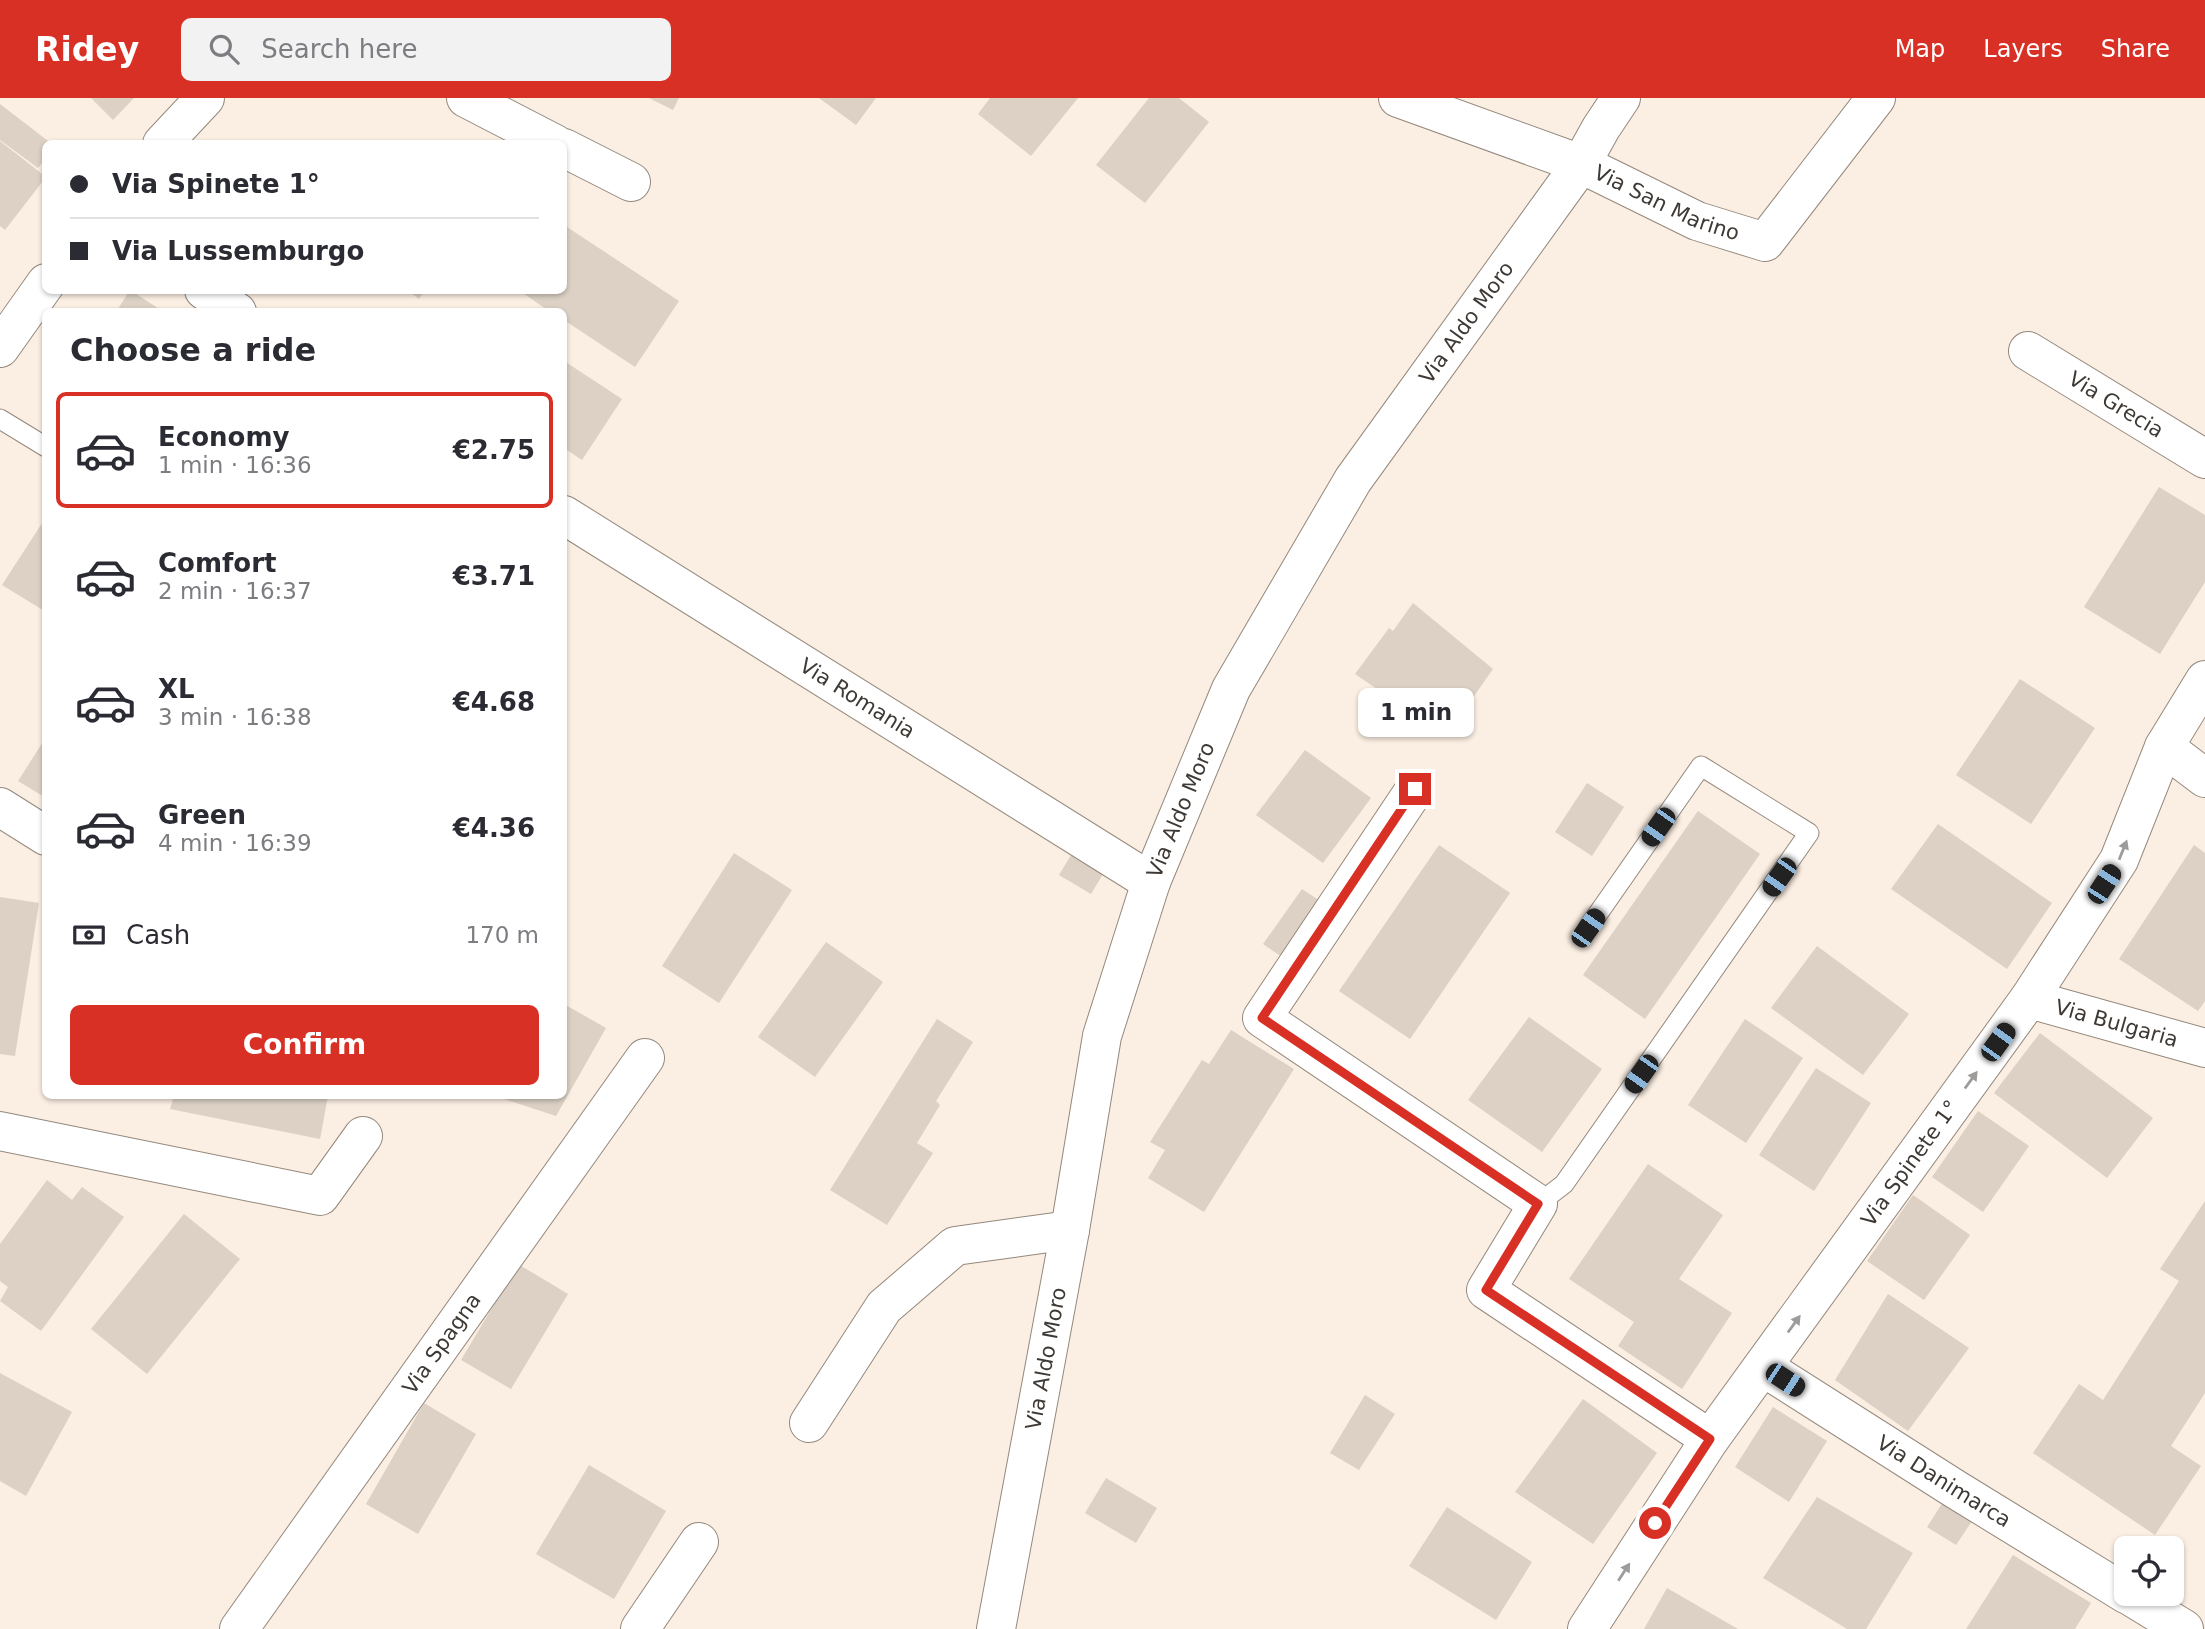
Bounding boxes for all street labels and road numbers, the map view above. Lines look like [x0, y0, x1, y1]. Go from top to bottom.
street label: Via San Marino [1590, 160, 1742, 245]
street label: Via Aldo Moro [1415, 257, 1519, 388]
street label: Via Grecia [2064, 367, 2168, 443]
street label: Via Romania [795, 653, 919, 743]
street label: Via Aldo Moro [1142, 739, 1220, 881]
street label: Via Bulgaria [2053, 995, 2181, 1052]
street label: Via Spinete 1° [1856, 1096, 1964, 1231]
street label: Via Aldo Moro [1021, 1285, 1071, 1432]
street label: Via Spagna [398, 1289, 486, 1399]
street label: Via Danimarca [1872, 1430, 2015, 1532]

